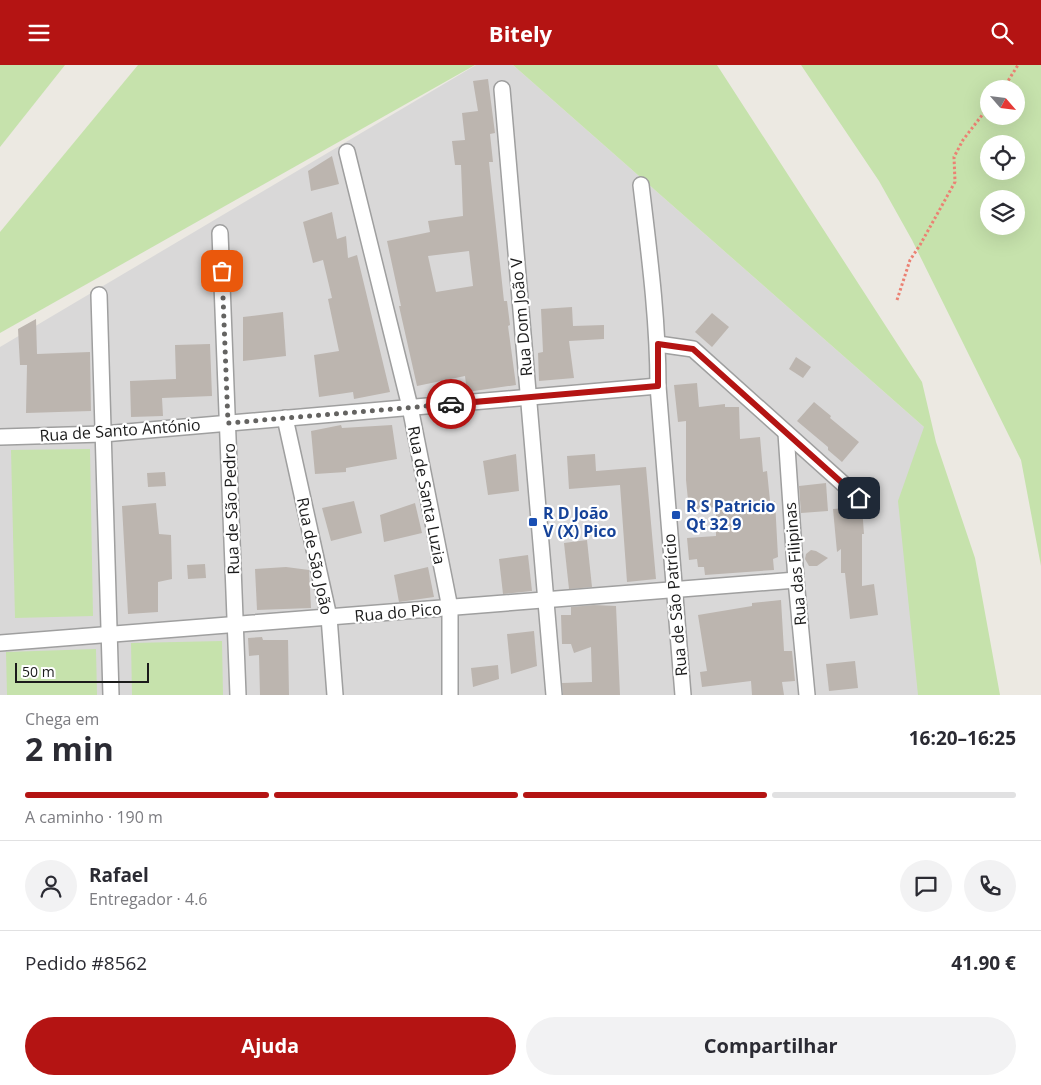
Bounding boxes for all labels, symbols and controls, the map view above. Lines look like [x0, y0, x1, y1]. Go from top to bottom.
text: Bitely [489, 18, 552, 48]
icon: menu [25, 19, 53, 47]
icon: search [988, 19, 1016, 47]
north arrow [980, 80, 1025, 125]
map controls [980, 80, 1025, 235]
button: locate [980, 135, 1025, 180]
button: layers [980, 190, 1025, 235]
pin [201, 250, 243, 292]
street label: Rua Dom João V [505, 256, 537, 377]
icon: bag [208, 257, 236, 285]
courier [426, 379, 476, 429]
icon: car [437, 390, 465, 418]
street label: Rua de Santo António [39, 413, 201, 447]
street label: Rua de Santa Luzia [403, 424, 451, 566]
street label: Rua de São Pedro [218, 443, 244, 575]
pin [838, 477, 880, 519]
icon: home [845, 484, 873, 512]
street label: Rua de São João [292, 495, 338, 617]
place label: R S Patricio Qt 32 9 [686, 495, 776, 535]
street label: Rua das Filipinas [779, 501, 811, 627]
place label: R D João V (X) Pico [543, 502, 616, 542]
marker: R S Patricio Qt 32 9 [670, 509, 682, 521]
marker: R D João V (X) Pico [527, 516, 539, 528]
street label: Rua de São Patrício [658, 533, 692, 677]
street label: Rua do Pico [354, 597, 442, 627]
scale bar [15, 660, 149, 683]
text: 50 m [22, 662, 55, 681]
text: Chega em [25, 708, 99, 730]
text: 16:20–16:25 [909, 725, 1016, 751]
text: 2 min [25, 727, 114, 770]
text: A caminho · 190 m [25, 806, 163, 828]
button: person [25, 860, 77, 912]
button: chat [900, 860, 952, 912]
button: phone [964, 860, 1016, 912]
text: Rafael [89, 862, 149, 888]
text: Entregador · 4.6 [89, 888, 207, 910]
text: Pedido #8562 [25, 950, 147, 976]
text: 41.90 € [951, 950, 1016, 976]
button: Ajuda [25, 1017, 516, 1075]
button: Compartilhar [526, 1017, 1016, 1075]

